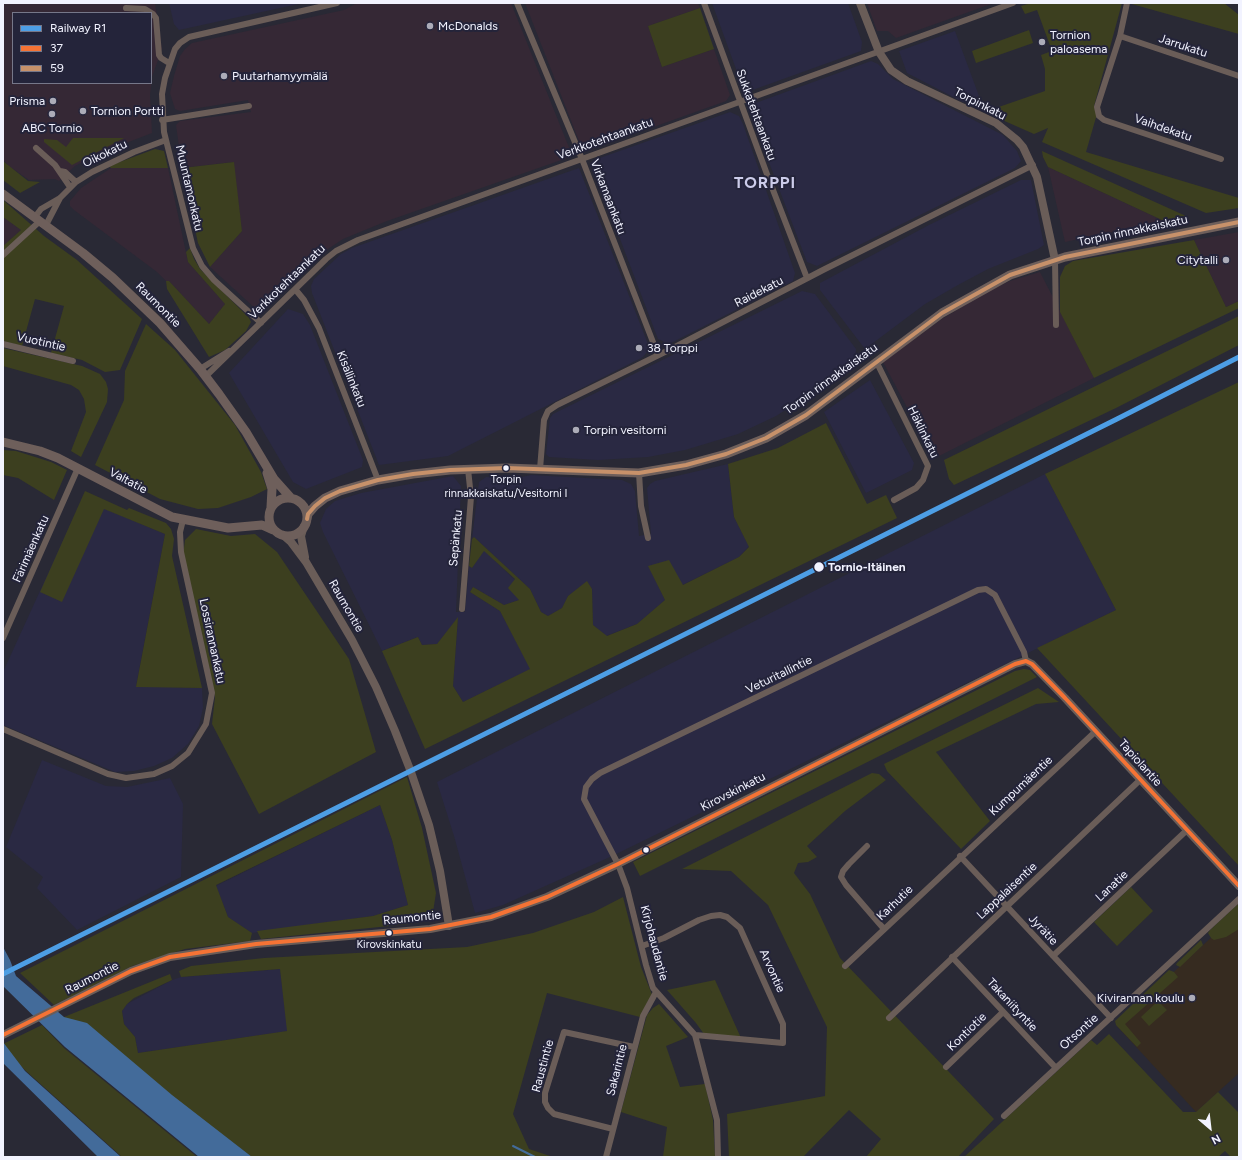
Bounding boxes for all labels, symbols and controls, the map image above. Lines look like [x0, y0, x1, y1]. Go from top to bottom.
legend [12, 12, 152, 84]
place label: McDonalds [438, 19, 498, 33]
text: Railway R1 [50, 21, 106, 35]
marker: McDonalds [425, 21, 435, 31]
place label: Tornion paloasema [1050, 28, 1107, 56]
street label: Jarrukatu [1157, 31, 1209, 61]
marker: Tornion paloasema [1037, 37, 1047, 47]
text: 37 [50, 41, 63, 55]
text: 59 [50, 61, 64, 75]
street label: Sukkatehtaankatu [733, 67, 779, 163]
place label: Puutarhamyymälä [232, 69, 328, 83]
marker: Puutarhamyymälä [219, 71, 229, 81]
street label: Torpinkatu [952, 85, 1008, 123]
place label: Prisma [9, 94, 45, 108]
marker: Prisma [48, 96, 58, 106]
place label: Tornion Portti [91, 104, 164, 118]
marker: Tornion Portti [78, 106, 88, 116]
marker: ABC Tornio [47, 109, 57, 119]
street label: Vaihdekatu [1132, 111, 1194, 145]
street label: Verkkotehtaankatu [555, 115, 655, 163]
place label: ABC Tornio [22, 121, 82, 135]
street label: Oikokatu [80, 137, 130, 171]
street label: Muuntamonkatu [172, 144, 206, 232]
street label: Virkamaankatu [587, 157, 629, 237]
district label: TORPPI [734, 173, 796, 193]
street label: Torpin rinnakkaiskatu [1077, 212, 1189, 250]
street label: Verkkotehtaankatu [246, 242, 328, 322]
place label: Citytalli [1177, 253, 1218, 267]
marker: Citytalli [1221, 255, 1231, 265]
street label: Raidekatu [732, 274, 786, 310]
street label: Raumontie [132, 279, 184, 331]
street label: Vuotintie [15, 329, 67, 355]
street label: Torpin rinnakkaiskatu [782, 340, 880, 418]
place label: 38 Torppi [647, 341, 698, 355]
marker: 38 Torppi [634, 343, 644, 353]
street label: Kisällinkatu [333, 349, 369, 409]
street label: Häklinkatu [904, 404, 942, 460]
place label: Torpin vesitorni [584, 423, 666, 437]
marker: Torpin vesitorni [571, 425, 581, 435]
marker: Torpin rinnakkaiskatu/Vesitorni I [501, 463, 511, 473]
street label: Valtatie [106, 465, 150, 497]
place label: Torpin rinnakkaiskatu/Vesitorni I [445, 473, 567, 499]
street label: Sepänkatu [446, 509, 466, 567]
street label: Färimäenkatu [10, 513, 52, 585]
marker: Tornio-Itäinen [812, 560, 826, 574]
place label: Tornio-Itäinen [828, 560, 906, 574]
street label: Raumontie [325, 577, 367, 635]
street label: Lossirannankatu [196, 597, 228, 685]
street label: Veturitallintie [744, 653, 814, 697]
street label: Tapiolantie [1115, 737, 1165, 789]
street label: Kumpumäentie [986, 753, 1056, 819]
street label: Kirovskinkatu [698, 769, 768, 815]
unlabelled marker [641, 845, 651, 855]
street label: Lappalaisentie [974, 860, 1040, 922]
street label: Lanatie [1093, 867, 1131, 905]
street label: Karhutie [874, 882, 916, 924]
street label: Kirjohaudantie [637, 904, 671, 982]
street label: Raumontie [382, 908, 442, 928]
street label: Jyrätie [1025, 912, 1061, 948]
marker: Kirovskinkatu [384, 928, 394, 938]
place label: Kirovskinkatu [356, 938, 422, 952]
street label: Arvontie [756, 947, 788, 995]
street label: Raumontie [63, 958, 121, 998]
street label: Takaniityntie [984, 975, 1040, 1035]
place label: Kivirannan koulu [1097, 991, 1184, 1005]
marker: Kivirannan koulu [1187, 993, 1197, 1003]
street label: Kontiotie [944, 1010, 990, 1054]
street label: Otsontie [1057, 1011, 1101, 1053]
street label: Raustintie [529, 1038, 557, 1094]
street label: Sakarintie [604, 1043, 630, 1097]
north arrow [1190, 1108, 1230, 1148]
text: N [1209, 1131, 1223, 1147]

